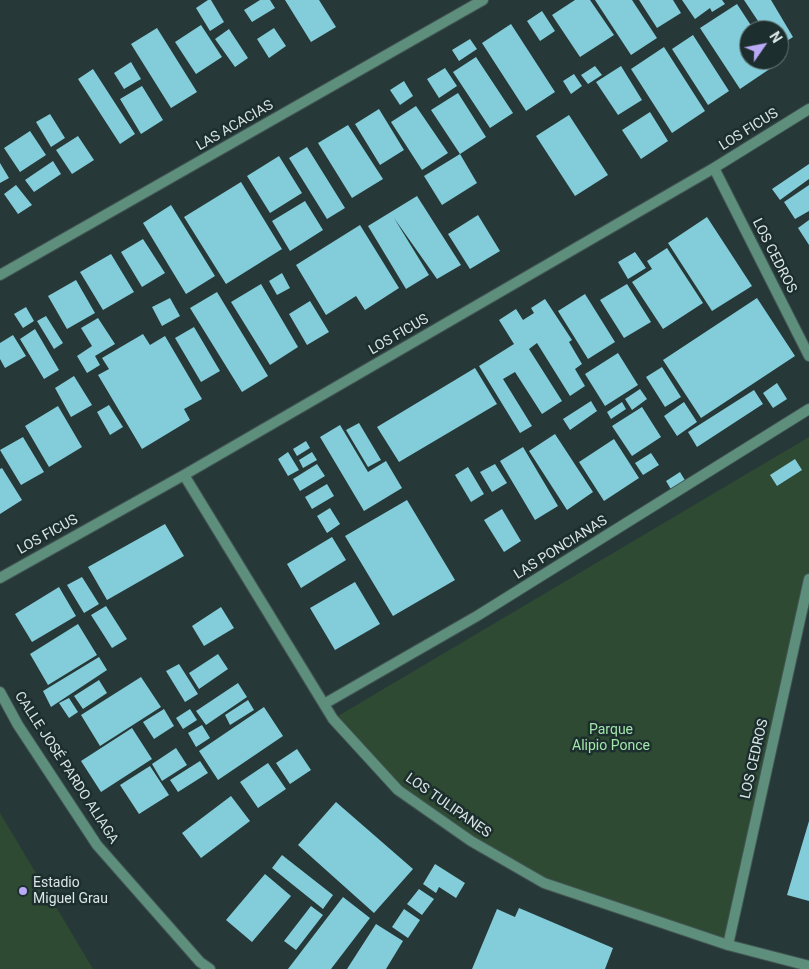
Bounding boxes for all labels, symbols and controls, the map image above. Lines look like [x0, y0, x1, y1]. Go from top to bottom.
north arrow [739, 20, 789, 70]
text: N [766, 29, 785, 46]
street label: LAS ACACIAS [193, 97, 277, 155]
street label: LOS FICUS [716, 105, 782, 155]
street label: LOS CEDROS [748, 216, 800, 296]
street label: LOS FICUS [366, 311, 432, 359]
street label: LOS FICUS [15, 512, 81, 558]
street label: LAS PONCIANAS [511, 513, 611, 583]
street label: CALLE JOSÉ PARDO ALIAGA [10, 689, 122, 847]
street label: LOS CEDROS [738, 717, 772, 801]
park label: Parque Alipio Ponce [572, 722, 650, 754]
street label: LOS TULIPANES [402, 770, 494, 842]
place label: Estadio Miguel Grau [33, 875, 108, 908]
marker: Estadio Miguel Grau [17, 885, 29, 897]

